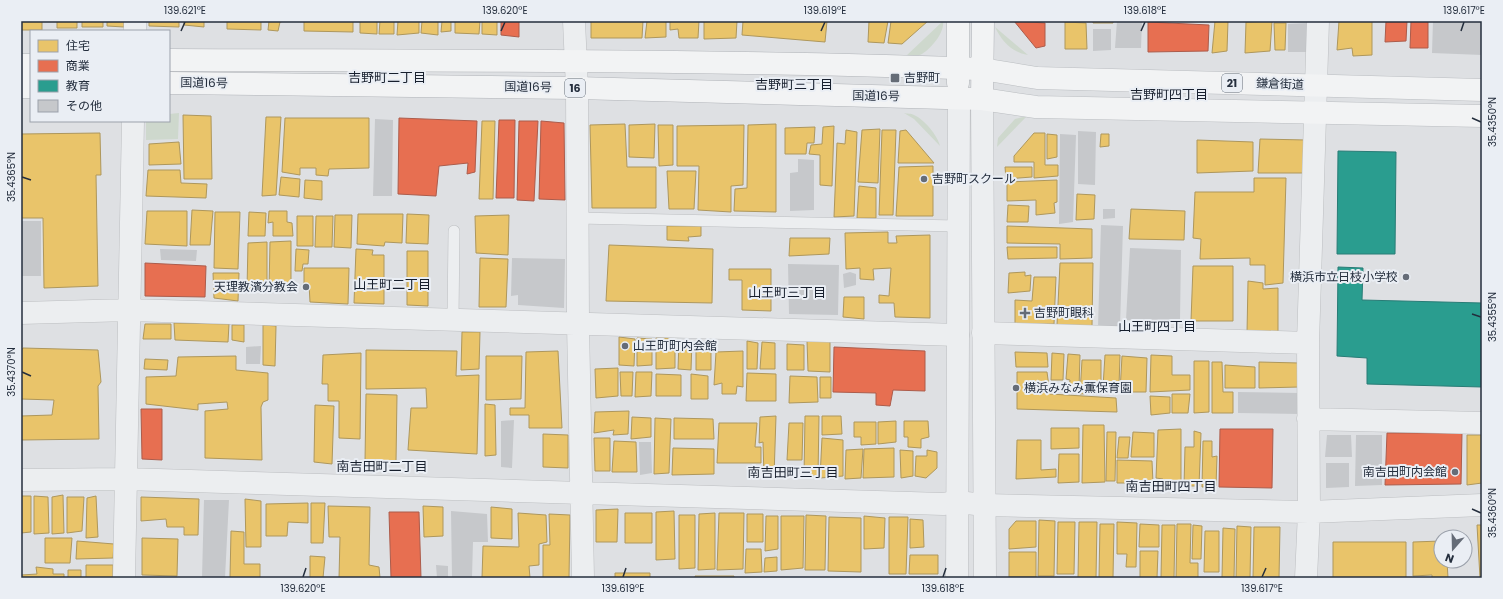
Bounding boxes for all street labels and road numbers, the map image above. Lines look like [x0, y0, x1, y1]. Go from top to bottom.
street label: 国道16号 [180, 74, 228, 91]
road number: 21 [1222, 74, 1242, 92]
street label: 鎌倉街道 [1256, 74, 1304, 93]
street label: 国道16号 [504, 78, 552, 95]
road number: 16 [565, 79, 585, 97]
street label: 国道16号 [852, 87, 900, 104]

